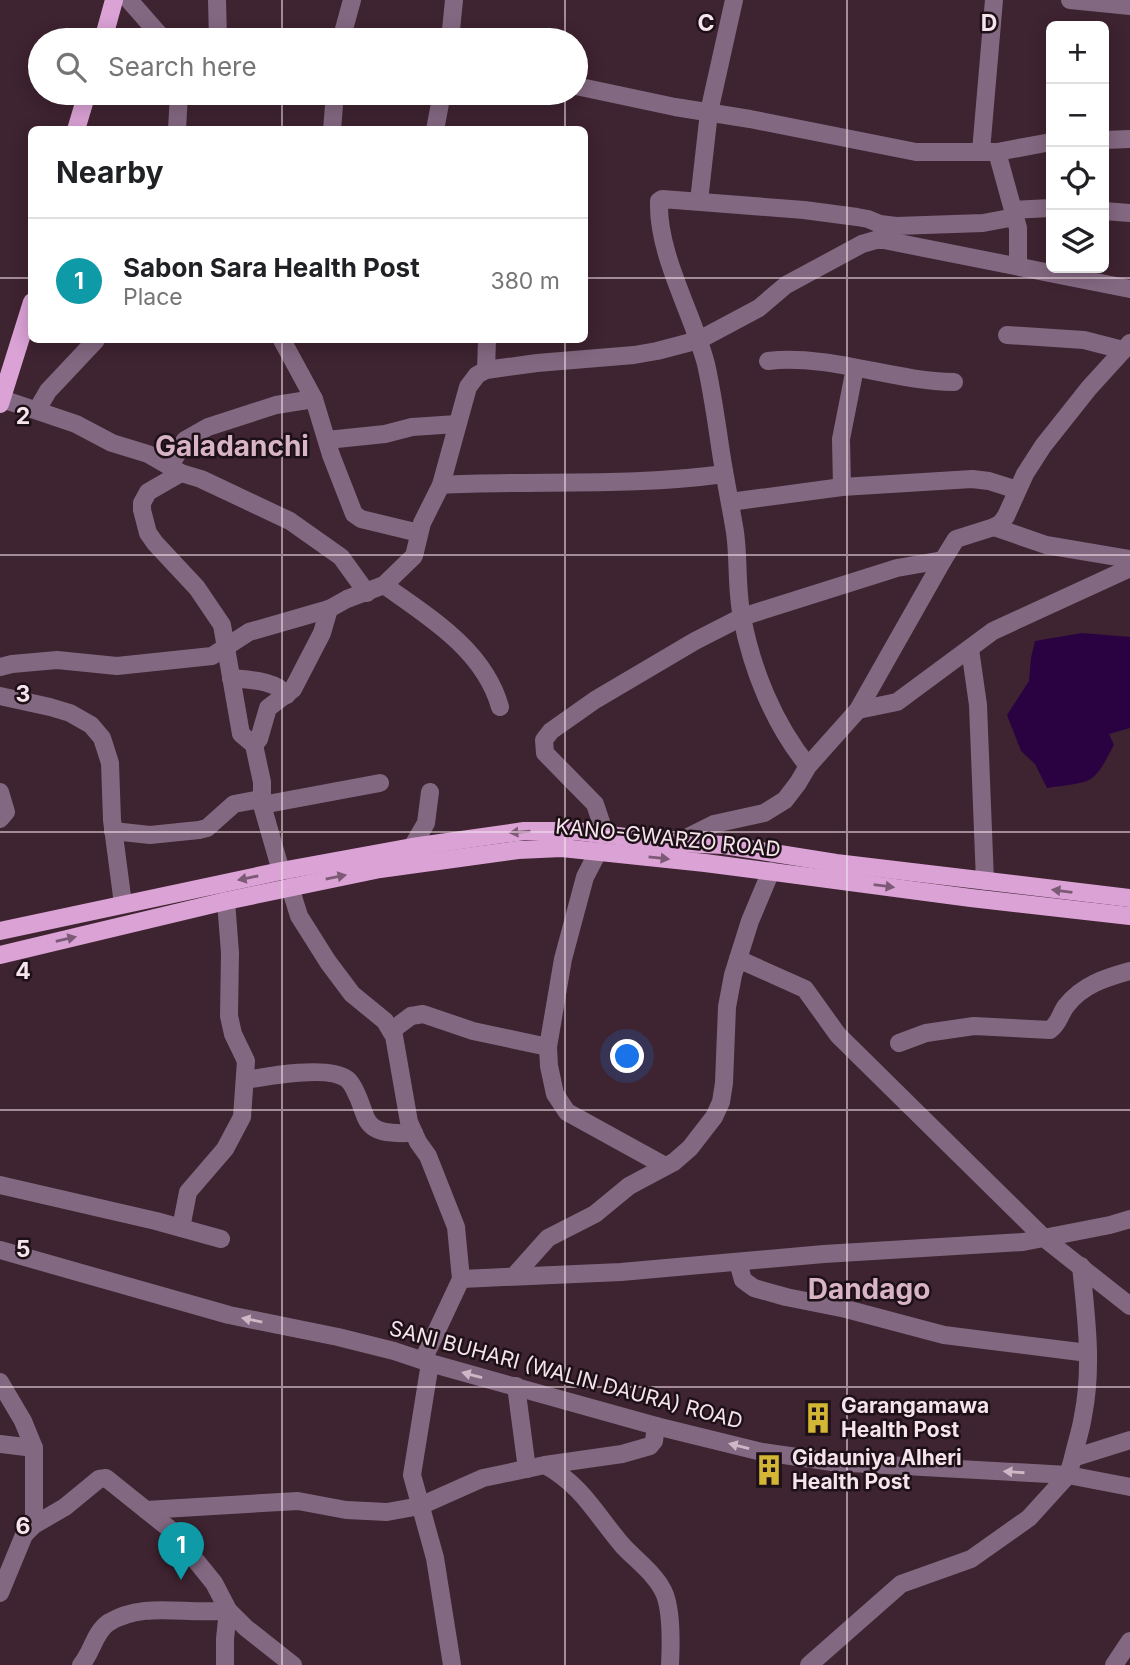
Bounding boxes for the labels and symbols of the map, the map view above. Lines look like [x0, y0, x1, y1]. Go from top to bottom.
text: C [697, 9, 715, 37]
text: D [981, 9, 997, 37]
text: 2 [16, 402, 30, 430]
district label: Galadanchi [155, 429, 309, 463]
text: 3 [16, 680, 30, 708]
street label: KANO-GWARZO ROAD [554, 813, 782, 862]
one-way arrow [509, 827, 531, 838]
one-way arrow [648, 853, 670, 864]
one-way arrow [325, 872, 347, 883]
one-way arrow [237, 873, 259, 884]
one-way arrow [873, 881, 895, 892]
one-way arrow [1051, 885, 1073, 896]
one-way arrow [56, 933, 78, 944]
text: 4 [15, 957, 31, 985]
your location [610, 1039, 644, 1073]
text: 5 [16, 1235, 30, 1263]
district label: Dandago [808, 1272, 930, 1306]
one-way arrow [241, 1314, 263, 1325]
street label: SANI BUHARI (WALIN DAURA) ROAD [387, 1315, 746, 1434]
one-way arrow [461, 1369, 483, 1380]
place label: Garangamawa Health Post [841, 1393, 989, 1442]
building icon: Garangamawa Health Post [801, 1401, 835, 1435]
one-way arrow [728, 1440, 750, 1451]
place label: Gidauniya Alheri Health Post [792, 1445, 962, 1494]
building icon: Gidauniya Alheri Health Post [752, 1453, 786, 1487]
one-way arrow [1003, 1467, 1025, 1478]
text: 6 [16, 1512, 30, 1540]
pin: 1 [158, 1522, 204, 1580]

